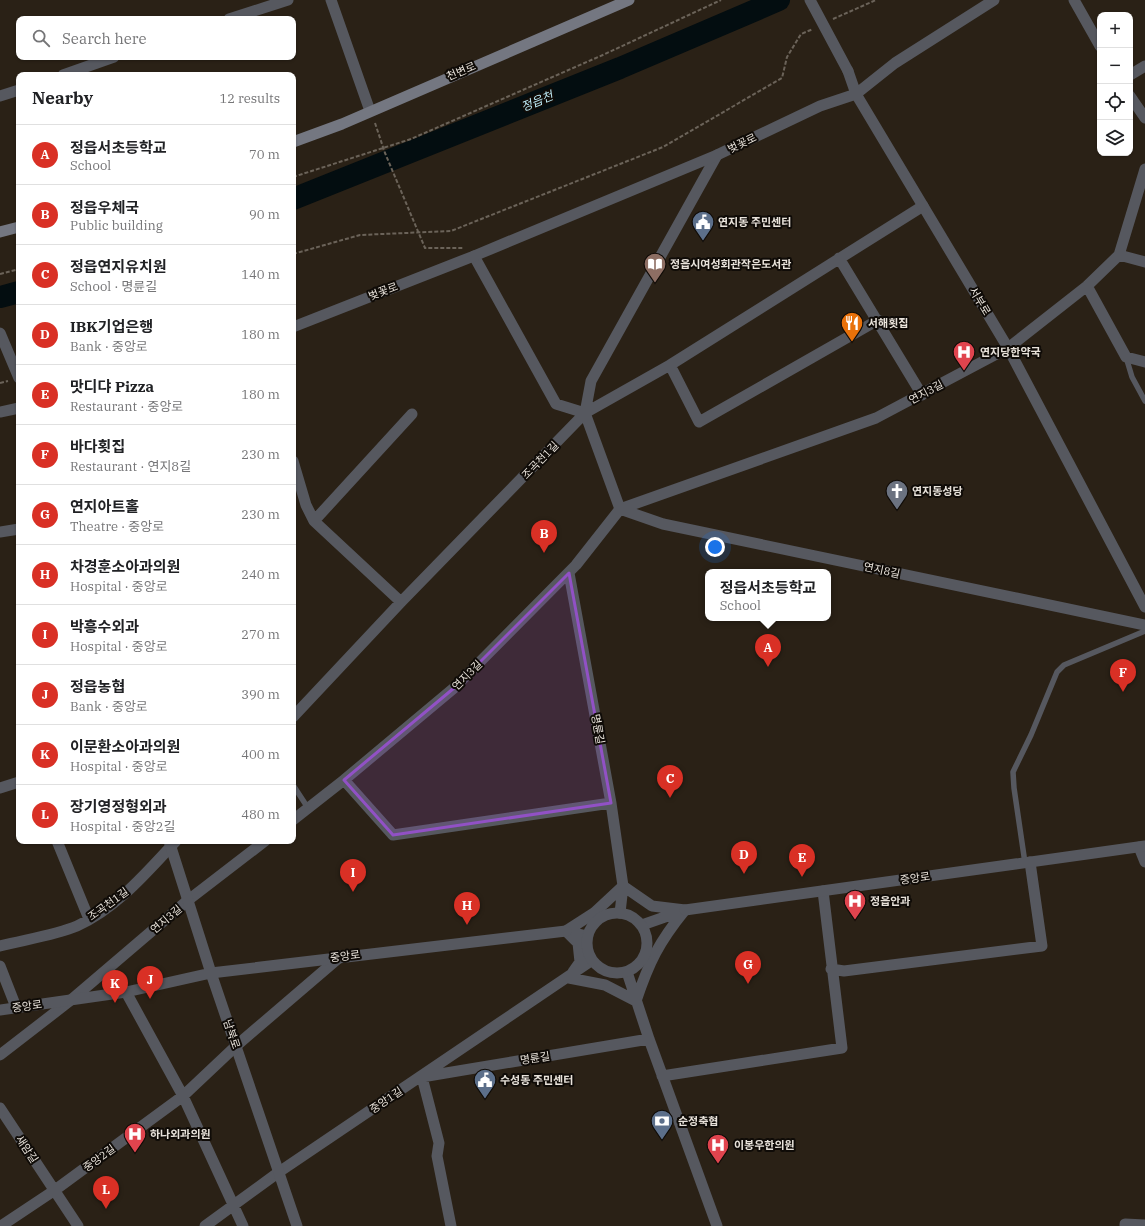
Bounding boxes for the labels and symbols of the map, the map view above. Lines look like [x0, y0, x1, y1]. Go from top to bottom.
street label: 천변로 [444, 59, 478, 83]
water label: 정읍천 [519, 87, 557, 114]
street label: 벚꽃로 [725, 130, 759, 156]
public building icon: 연지동 주민센터 [690, 209, 716, 242]
place label: 연지동 주민센터 [718, 215, 791, 229]
library icon: 정읍시여성회관작은도서관 [642, 251, 668, 284]
place label: 정읍시여성회관작은도서관 [670, 257, 791, 271]
street label: 벚꽃로 [366, 279, 400, 303]
street label: 서부로 [966, 284, 994, 318]
restaurant icon: 서해횟집 [839, 310, 865, 343]
place label: 서해횟집 [868, 316, 908, 330]
hospital icon: 연지당한약국 [951, 339, 977, 372]
place label: 연지당한약국 [980, 345, 1041, 359]
street label: 연지3길 [906, 377, 946, 407]
street label: 조곡천1길 [519, 438, 561, 482]
church icon: 연지동성당 [884, 478, 910, 511]
place label: 연지동성당 [912, 484, 963, 498]
pin: B [531, 520, 557, 553]
your location [705, 537, 725, 557]
street label: 연지8길 [862, 559, 902, 581]
pin: A [755, 634, 781, 667]
street label: 연지3길 [449, 657, 485, 693]
pin: F [1110, 659, 1136, 692]
street label: 명륜길 [588, 713, 608, 745]
pin: C [657, 765, 683, 798]
pin: D [731, 841, 757, 874]
pin: E [789, 844, 815, 877]
pin: I [340, 859, 366, 892]
street label: 중앙로 [899, 869, 931, 887]
street label: 조곡천1길 [85, 884, 131, 924]
hospital icon: 정읍안과 [842, 888, 868, 921]
pin: H [454, 892, 480, 925]
place label: 정읍안과 [870, 894, 910, 908]
street label: 연지3길 [147, 902, 185, 936]
street label: 중앙로 [329, 947, 361, 965]
pin: G [735, 951, 761, 984]
pin: J [137, 966, 163, 999]
pin: K [102, 970, 128, 1003]
street label: 중앙로 [11, 997, 43, 1015]
street label: 남북로 [220, 1017, 244, 1051]
street label: 명륜길 [519, 1049, 551, 1067]
public building icon: 수성동 주민센터 [472, 1067, 498, 1100]
place label: 수성동 주민센터 [500, 1073, 573, 1087]
street label: 중앙1길 [367, 1084, 405, 1116]
bank icon: 순정축협 [649, 1108, 675, 1141]
place label: 순정축협 [678, 1114, 718, 1128]
hospital icon: 하나외과의원 [122, 1121, 148, 1154]
place label: 하나외과의원 [150, 1127, 211, 1141]
street label: 새암길 [13, 1132, 41, 1166]
hospital icon: 이봉우한의원 [705, 1132, 731, 1165]
place label: 이봉우한의원 [734, 1138, 795, 1152]
street label: 중앙2길 [80, 1141, 118, 1175]
pin: L [93, 1176, 119, 1209]

